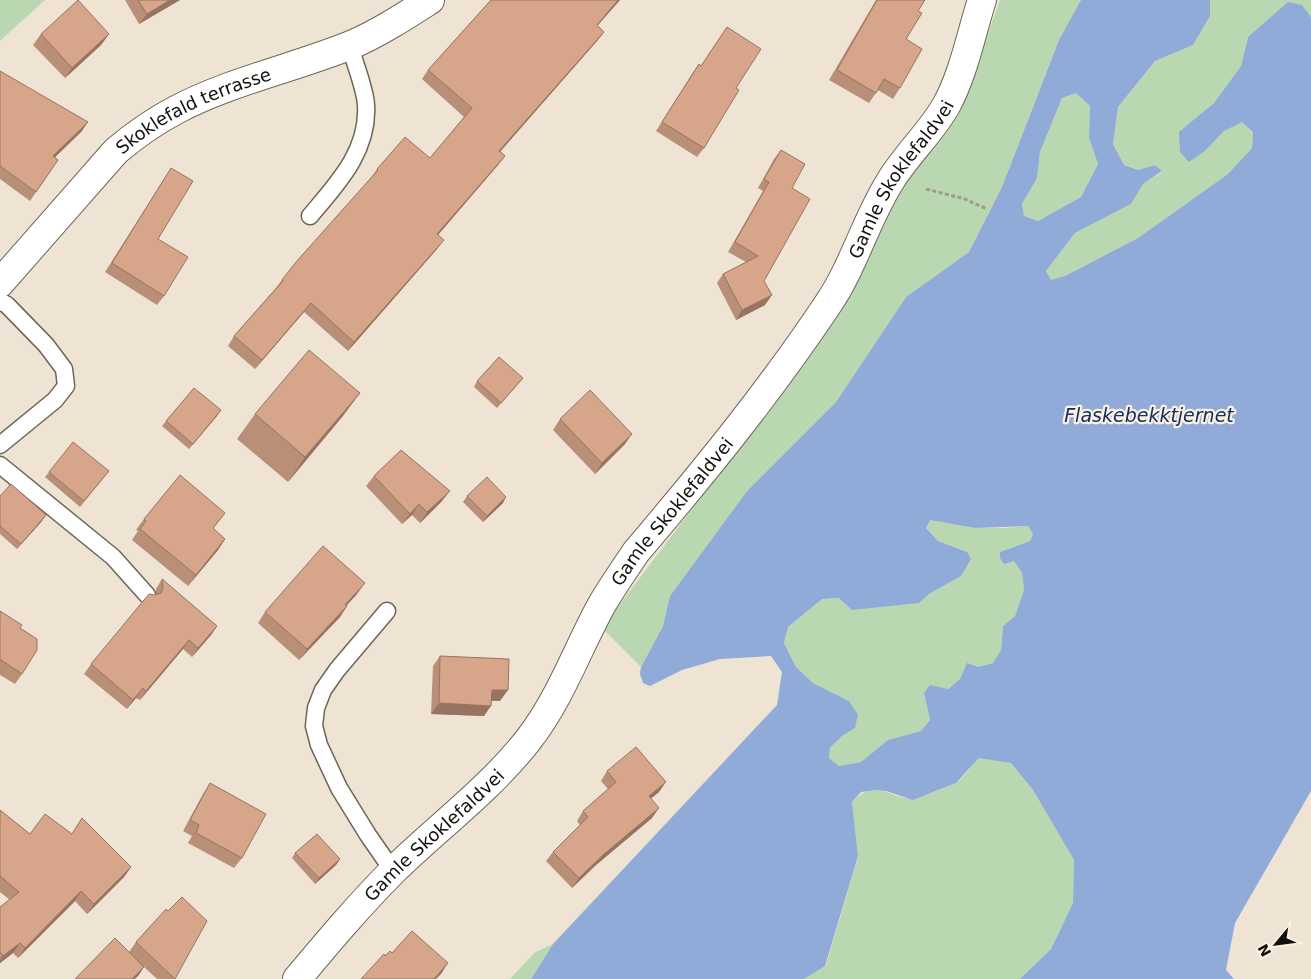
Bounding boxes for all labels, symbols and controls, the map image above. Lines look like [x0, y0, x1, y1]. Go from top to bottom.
street label: Skoklefald terrasse [111, 63, 273, 158]
street label: Gamle Skoklefaldvei [844, 96, 958, 262]
water label: Flaskebekktjernet [1064, 404, 1235, 426]
street label: Gamle Skoklefaldvei [606, 433, 737, 589]
street label: Gamle Skoklefaldvei [359, 764, 508, 905]
north arrow [1251, 919, 1301, 969]
text: N [1255, 941, 1274, 959]

